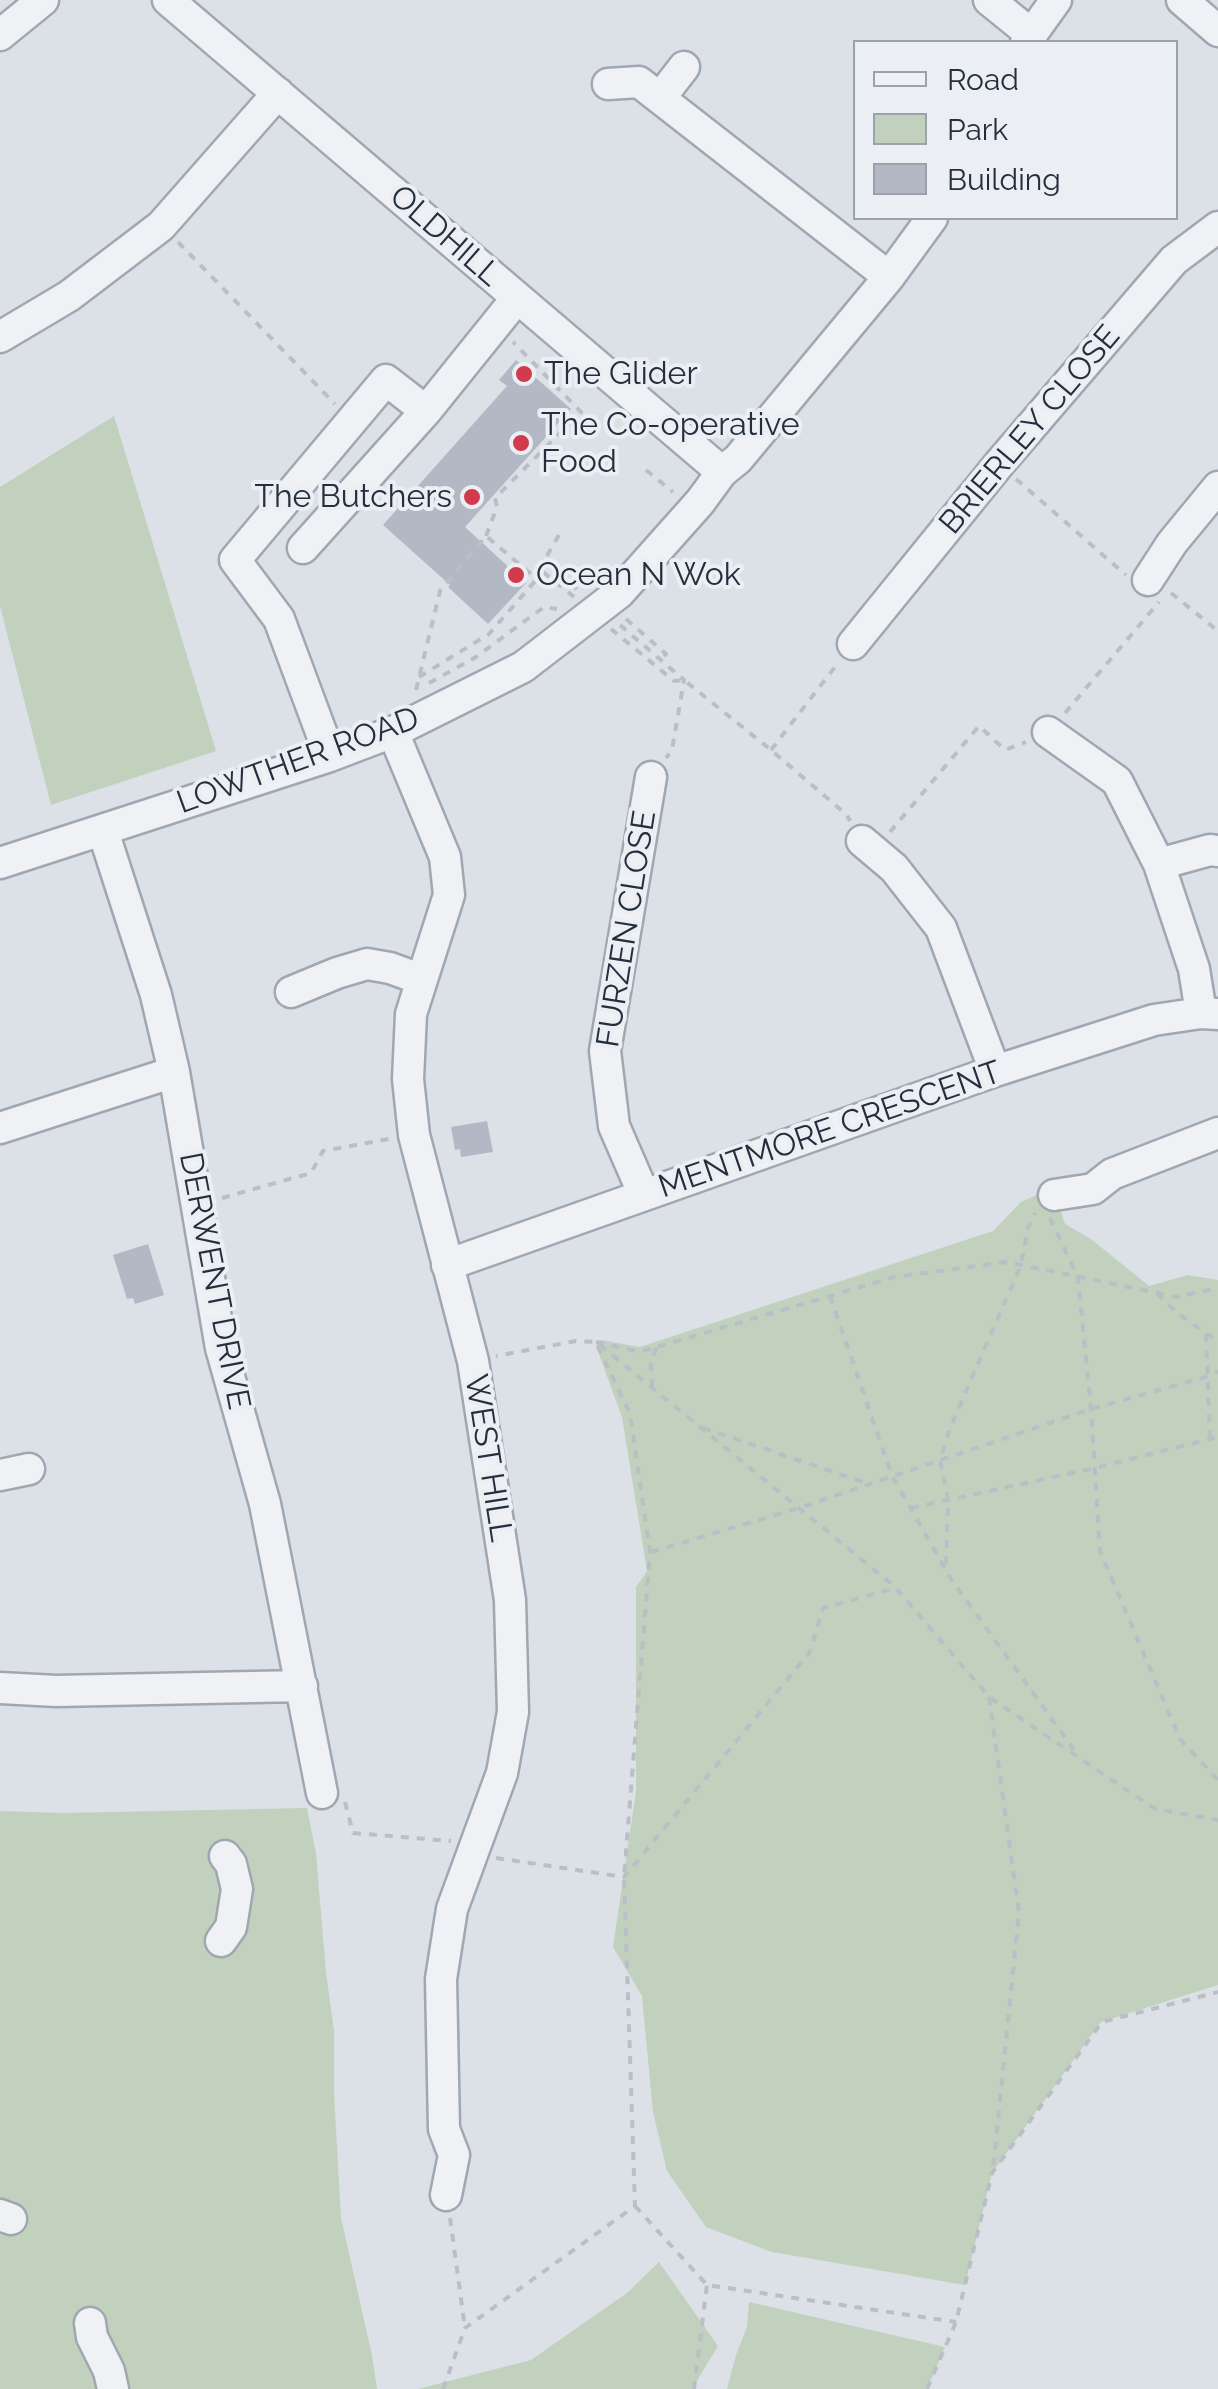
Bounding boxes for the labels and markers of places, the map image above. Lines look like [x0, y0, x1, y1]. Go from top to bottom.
place label: The Glider [544, 355, 698, 393]
marker: The Glider [513, 363, 535, 385]
place label: The Co-operative Food [541, 406, 800, 481]
marker: The Co-operative Food [510, 432, 532, 454]
place label: The Butchers [254, 478, 452, 516]
marker: The Butchers [461, 486, 483, 508]
place label: Ocean N Wok [536, 556, 741, 594]
marker: Ocean N Wok [505, 564, 527, 586]

